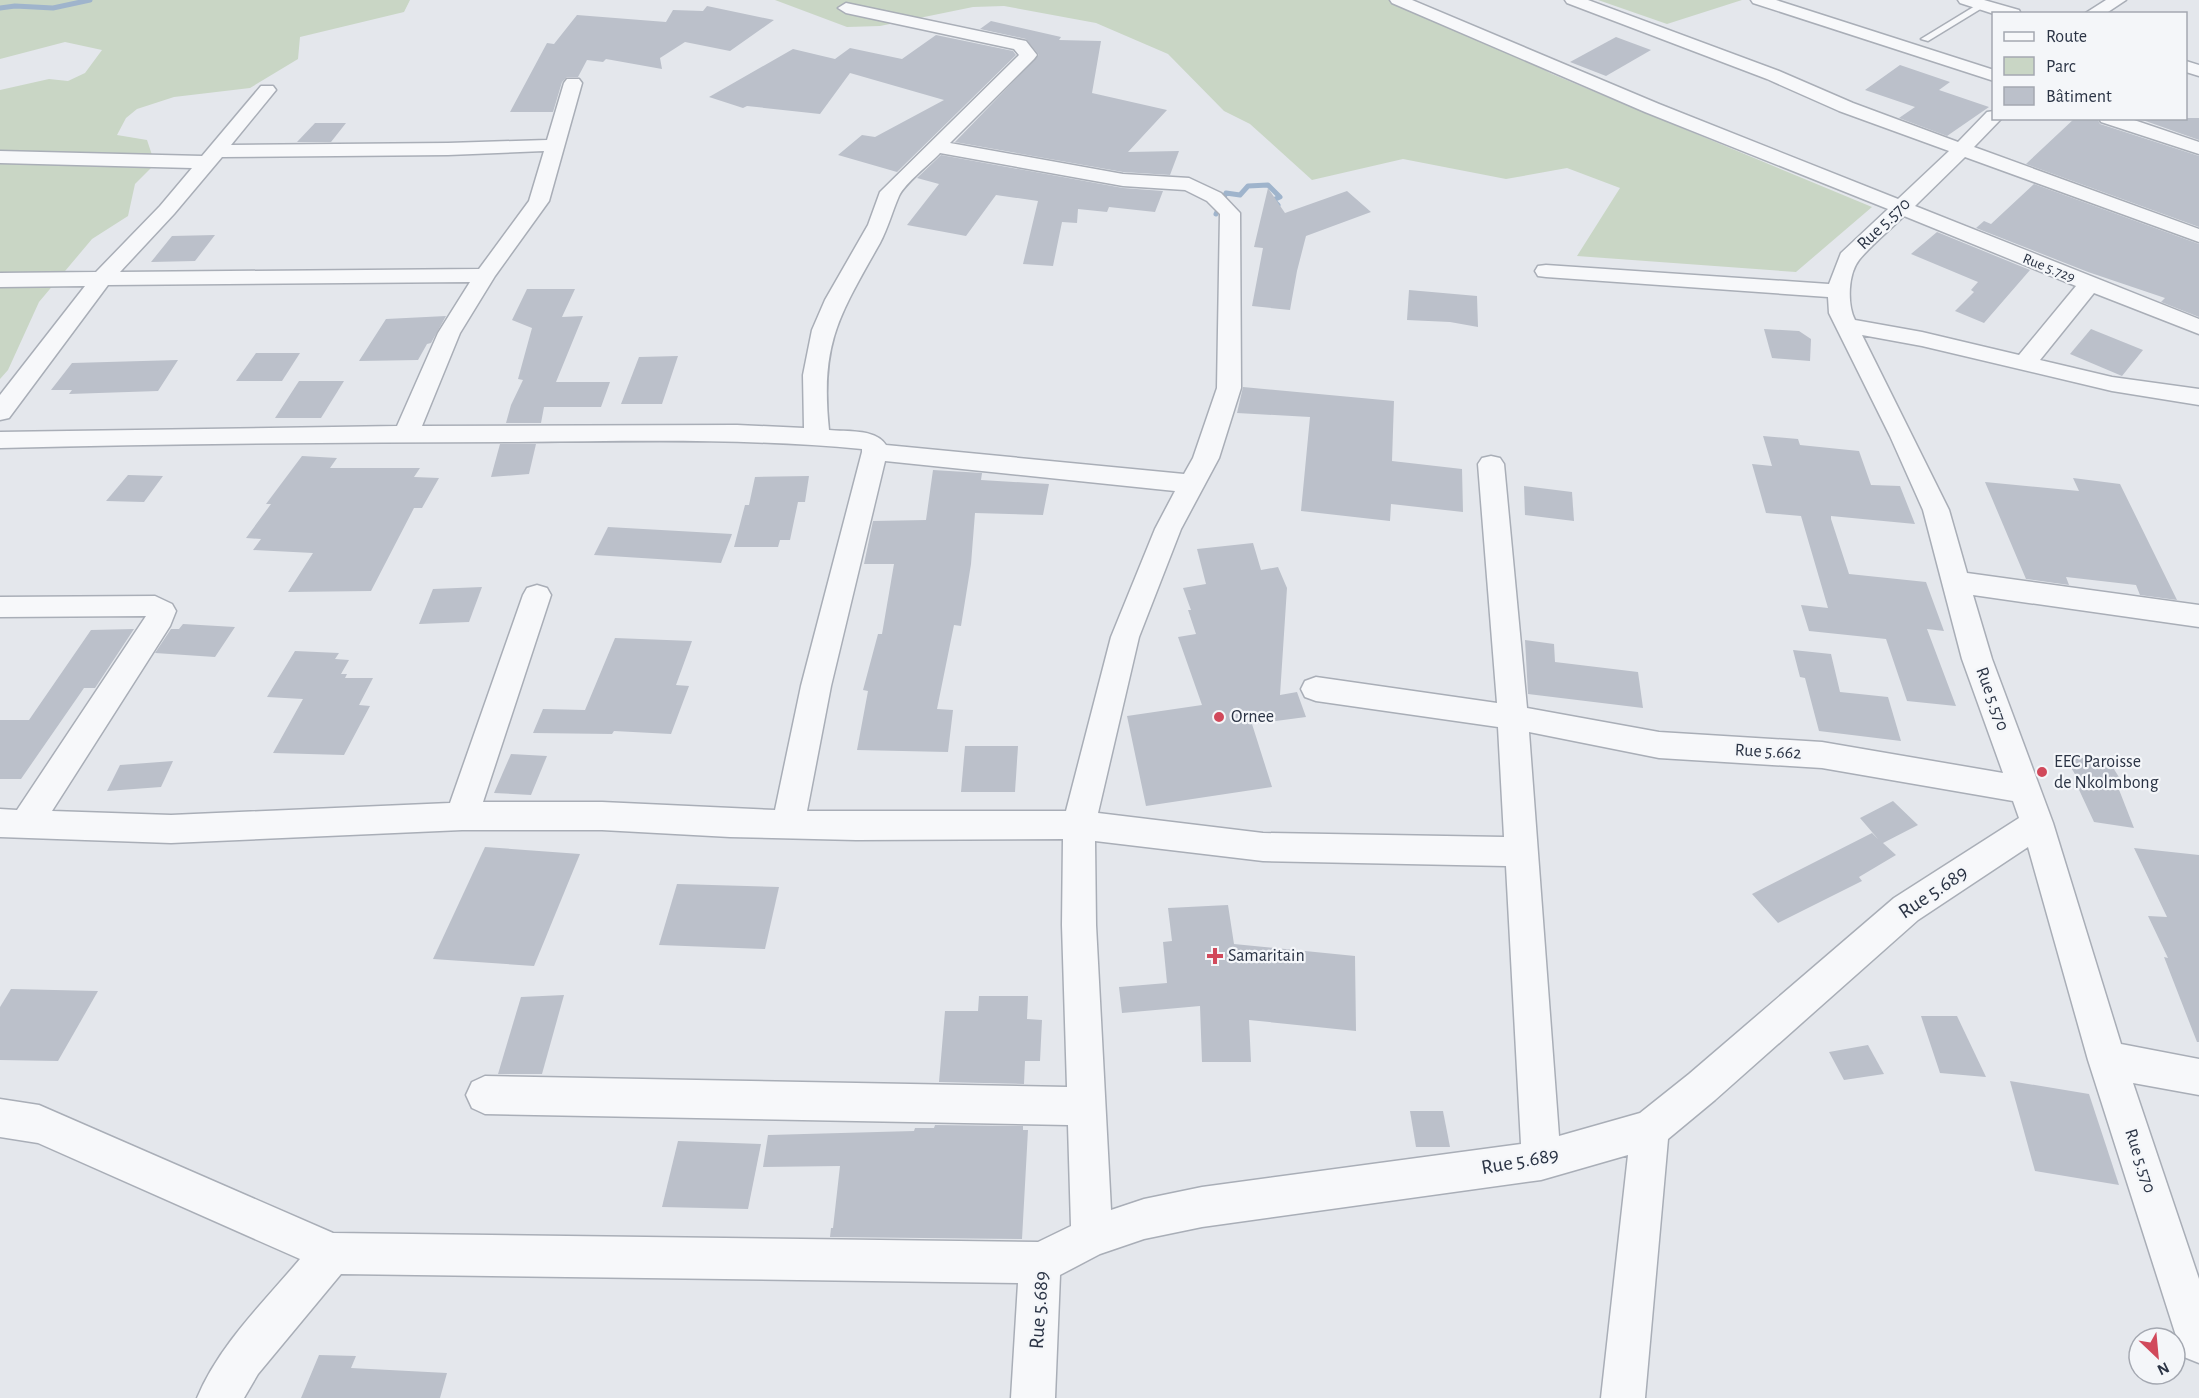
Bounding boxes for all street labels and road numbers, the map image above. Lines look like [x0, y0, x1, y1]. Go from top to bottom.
street label: Rue 5.570 [1854, 195, 1914, 253]
street label: Rue 5.729 [2021, 251, 2077, 285]
street label: Rue 5.570 [1972, 665, 2012, 733]
street label: Rue 5.662 [1734, 741, 1802, 763]
street label: Rue 5.689 [1895, 861, 1971, 923]
street label: Rue 5.570 [2121, 1127, 2159, 1195]
street label: Rue 5.689 [1480, 1144, 1560, 1178]
street label: Rue 5.689 [1026, 1270, 1052, 1350]

